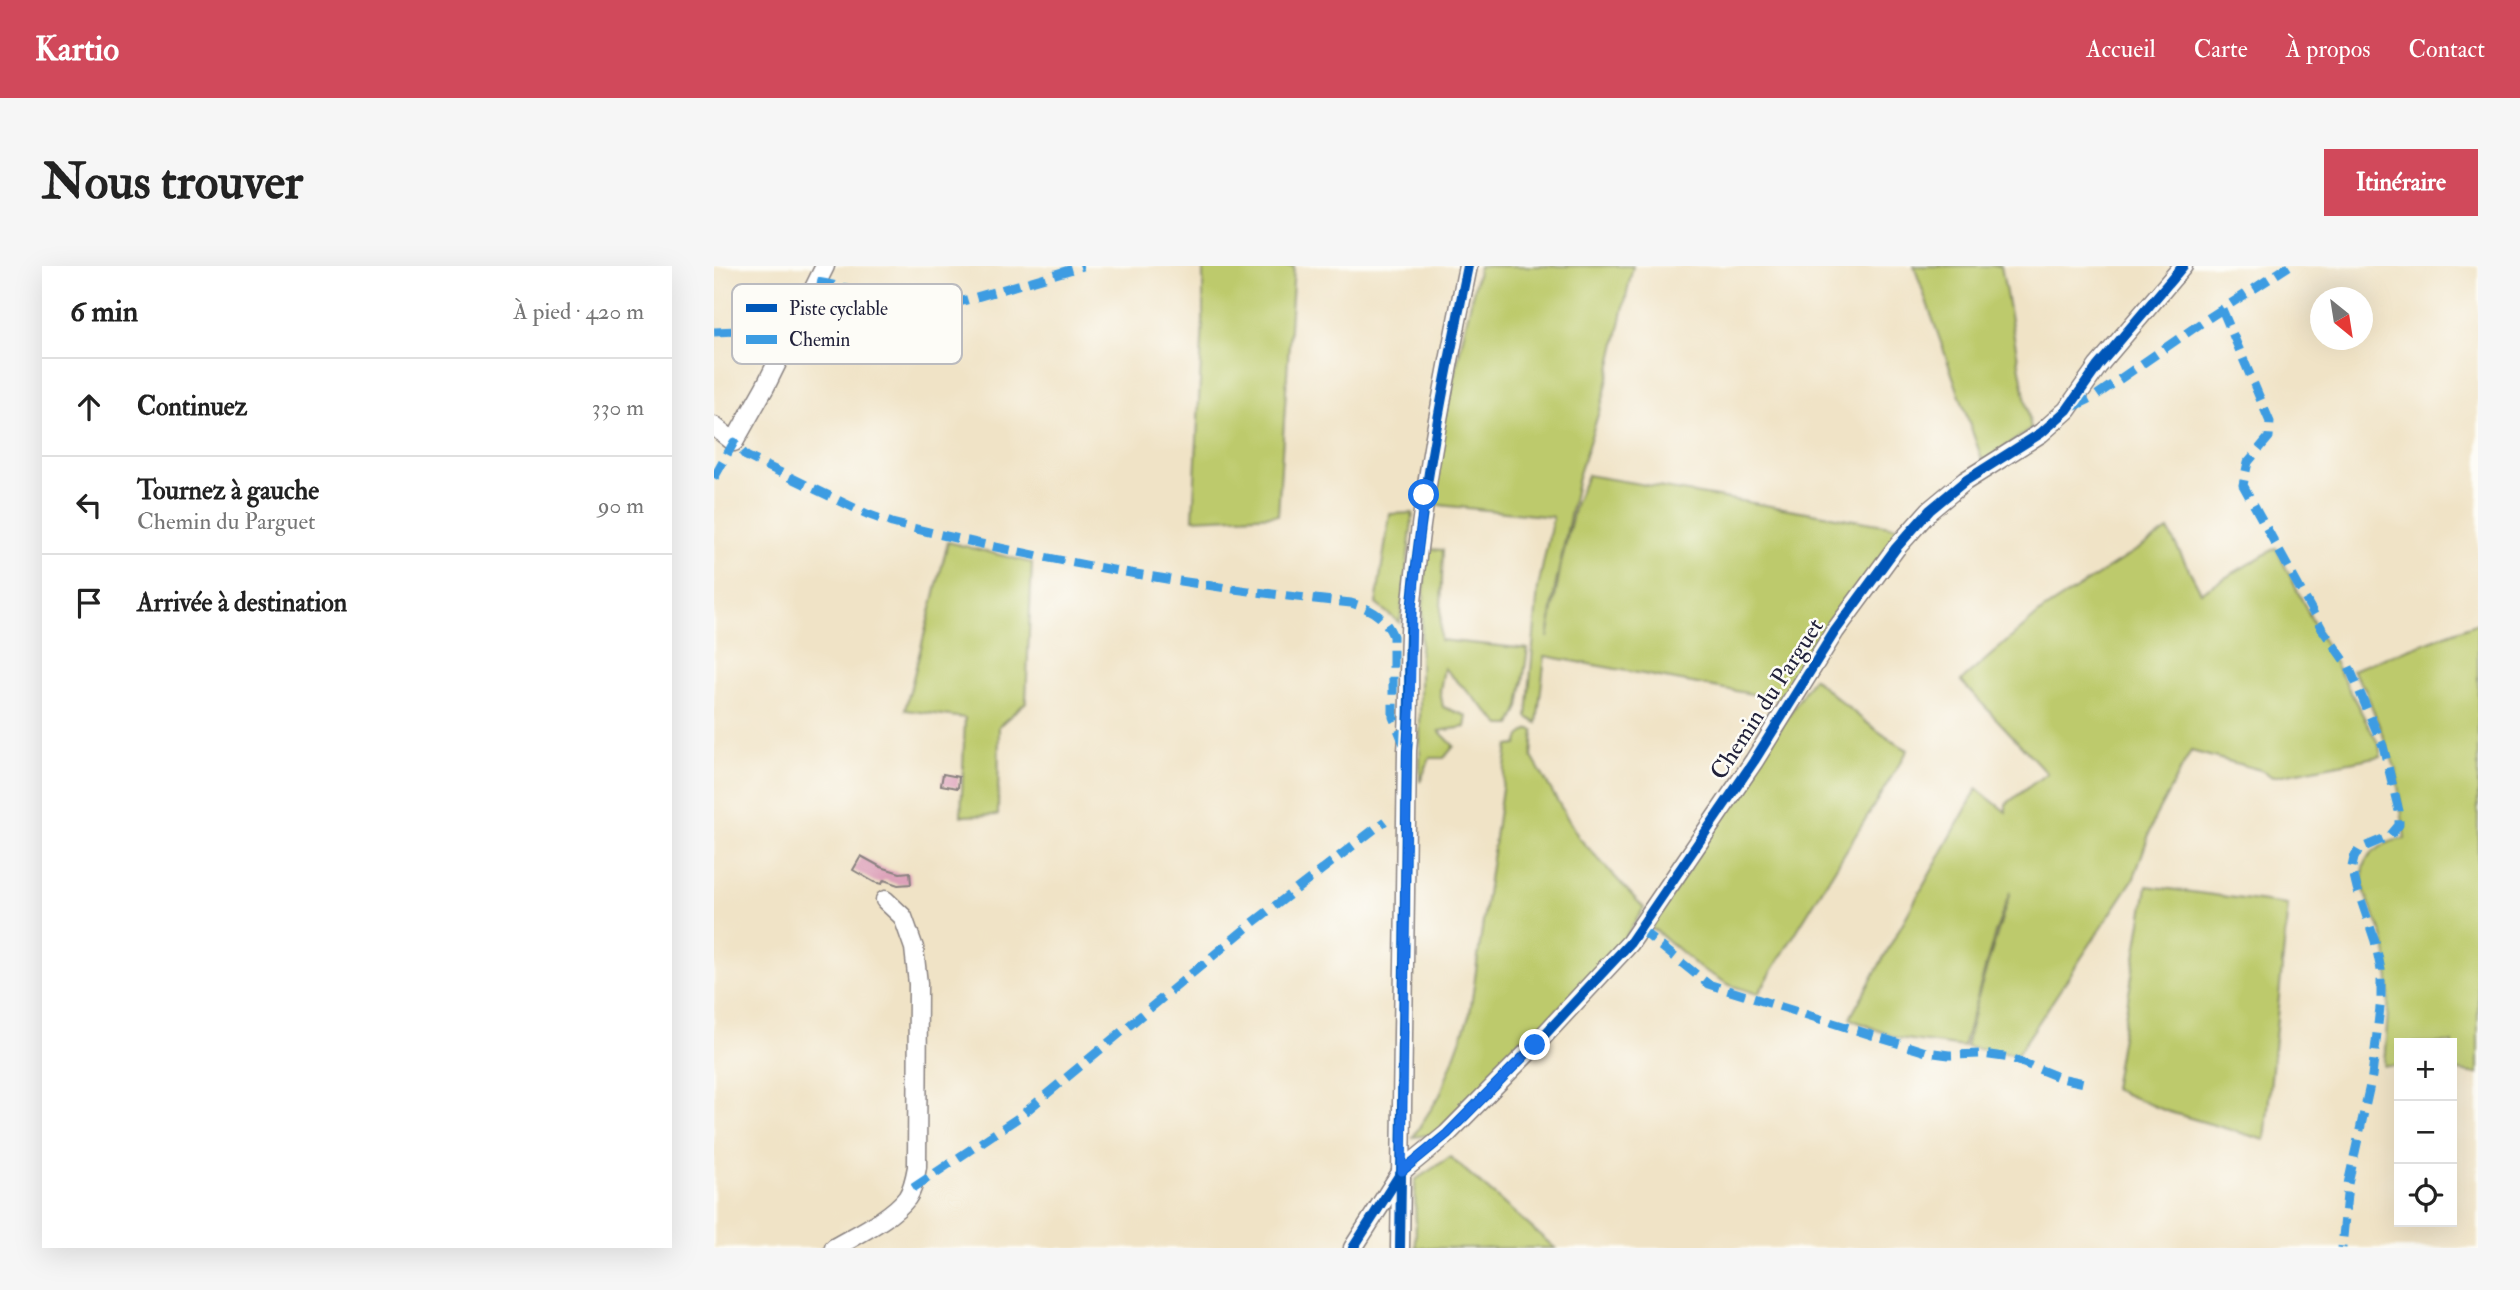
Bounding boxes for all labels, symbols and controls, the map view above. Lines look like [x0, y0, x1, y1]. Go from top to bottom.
text: Kartio [35, 29, 119, 70]
text: Accueil [2086, 34, 2156, 65]
text: Carte [2194, 34, 2248, 65]
text: À propos [2286, 34, 2371, 65]
text: Contact [2409, 34, 2485, 65]
button: Itinéraire [2324, 149, 2478, 216]
text: Nous trouver [42, 152, 303, 213]
legend [732, 284, 962, 364]
north arrow [2310, 287, 2373, 350]
text: 6 min [70, 293, 138, 330]
text: À pied · 420 m [513, 297, 644, 326]
text: Piste cyclable [789, 297, 888, 321]
text: Chemin [789, 328, 851, 352]
icon: ahead [70, 388, 108, 426]
text: Continuez [137, 391, 247, 423]
text: 330 m [592, 393, 644, 422]
text: Tournez à gauche [137, 475, 319, 507]
route start [1408, 479, 1439, 510]
icon: left [70, 486, 108, 524]
text: 90 m [598, 491, 644, 520]
text: Chemin du Parguet [137, 507, 316, 536]
icon: arrive [70, 584, 108, 622]
text: Arrivée à destination [137, 587, 347, 619]
street label: Chemin du Parguet [1703, 612, 1831, 786]
route end [1519, 1029, 1550, 1060]
map controls [2394, 1038, 2457, 1227]
button: + [2394, 1038, 2457, 1101]
button: − [2394, 1101, 2457, 1164]
button: locate [2394, 1164, 2457, 1227]

